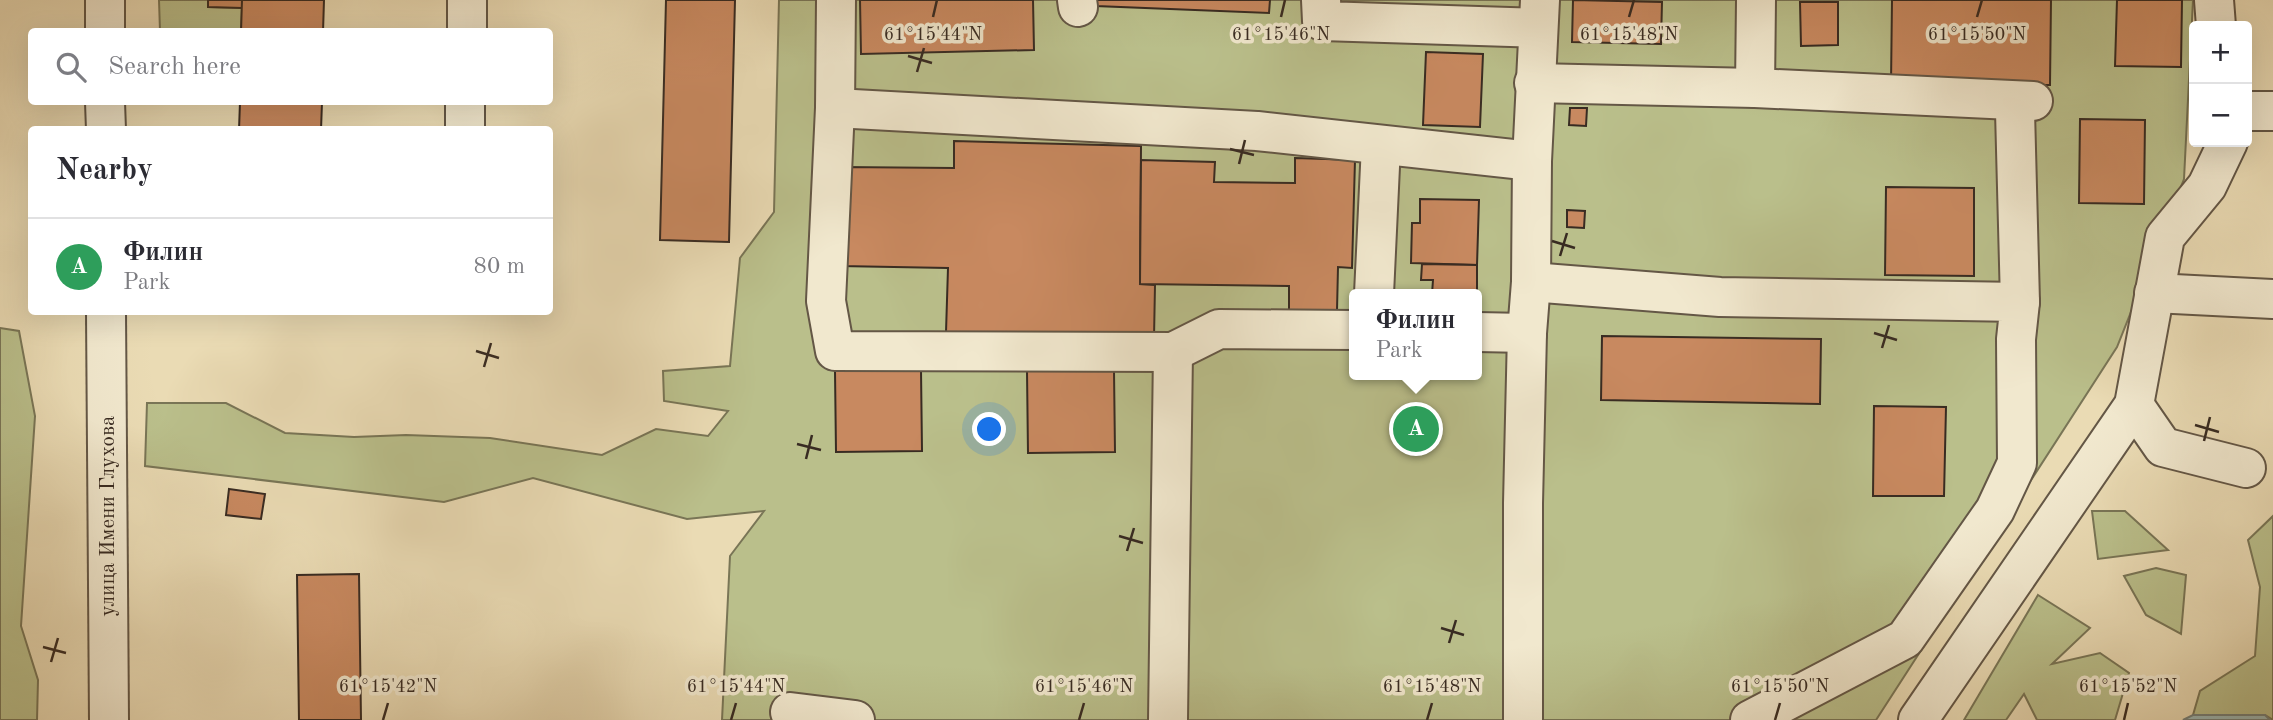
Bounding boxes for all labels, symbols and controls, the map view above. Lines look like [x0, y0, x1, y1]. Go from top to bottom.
map controls [2189, 21, 2252, 147]
button: + [2189, 21, 2252, 84]
text: 61°15'44"N [884, 26, 982, 44]
text: 61°15'46"N [1232, 26, 1330, 44]
text: 61°15'48"N [1580, 26, 1678, 44]
text: 61°15'50"N [1928, 26, 2026, 44]
search box [28, 28, 553, 105]
icon: search [52, 48, 90, 86]
text: Search here [108, 54, 241, 80]
button: − [2189, 84, 2252, 147]
text: Nearby [56, 156, 153, 186]
text: Филин [123, 240, 203, 266]
text: A [70, 255, 88, 278]
text: 80 m [474, 255, 525, 278]
text: Park [123, 271, 170, 294]
popup [1349, 289, 1482, 380]
text: Филин [1375, 308, 1456, 334]
text: Park [1375, 339, 1423, 362]
pin: A [1393, 403, 1439, 455]
your location [972, 412, 1006, 446]
street label: улица Имени Глухова [98, 416, 119, 616]
text: 61°15'42"N [339, 678, 437, 696]
text: 61°15'44"N [687, 678, 785, 696]
text: 61°15'46"N [1035, 678, 1133, 696]
text: 61°15'48"N [1383, 678, 1481, 696]
text: 61°15'50"N [1731, 678, 1829, 696]
text: 61°15'52"N [2079, 678, 2177, 696]

